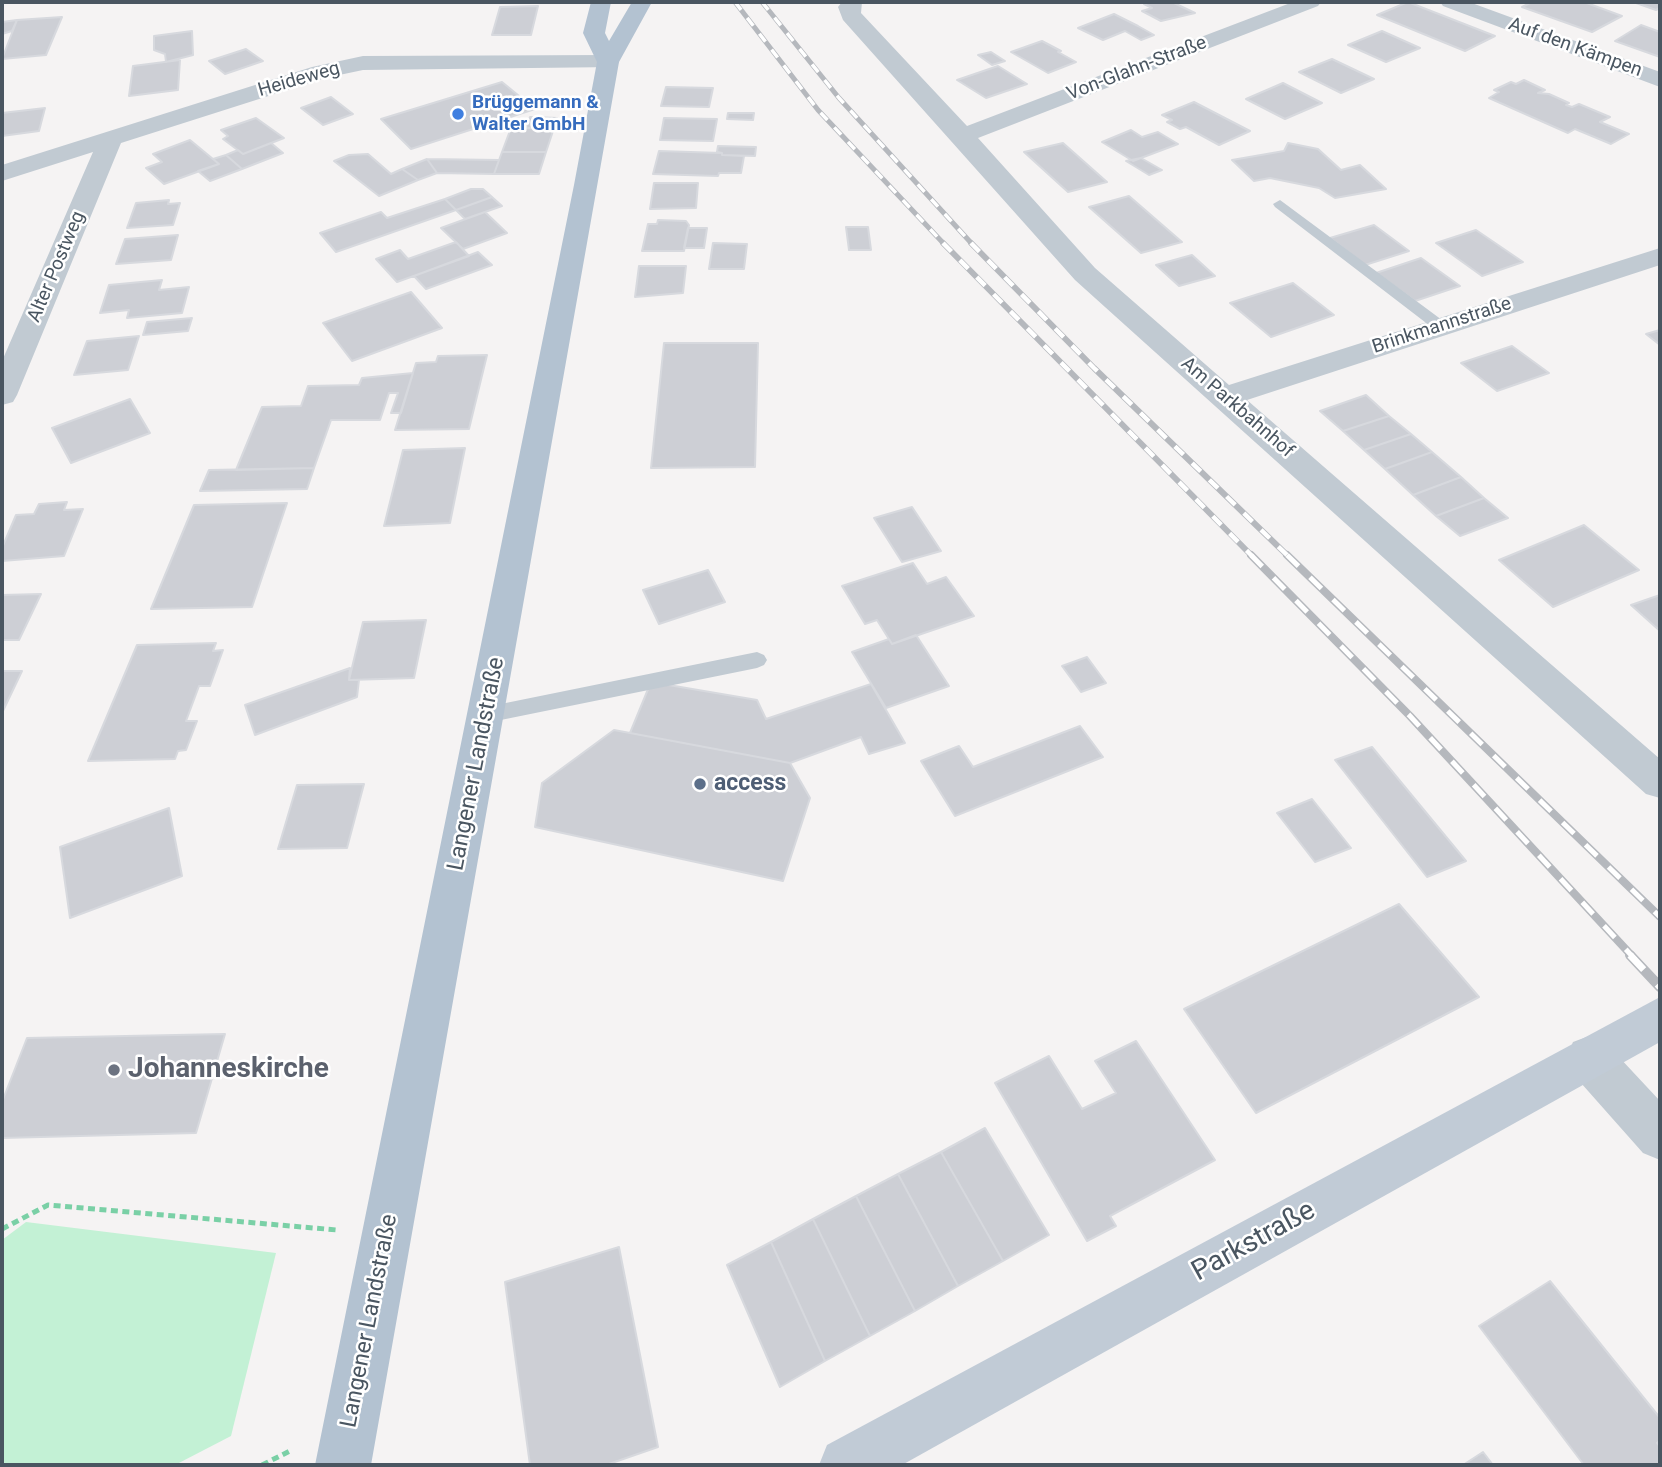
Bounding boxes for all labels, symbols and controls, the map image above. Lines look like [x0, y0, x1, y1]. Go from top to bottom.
street label: Auf den Kämpen [1505, 13, 1645, 83]
street label: Von-Glahn-Straße [1064, 32, 1210, 106]
street label: Heideweg [255, 57, 343, 103]
place label: Brüggemann & Walter GmbH [472, 92, 599, 136]
marker: Brüggemann & Walter GmbH [450, 106, 466, 122]
street label: Alter Postweg [23, 208, 91, 326]
street label: Brinkmannstraße [1370, 293, 1514, 359]
street label: Am Parkbahnhof [1176, 353, 1298, 463]
street label: Langener Landstraße [443, 655, 511, 873]
place label: access [714, 770, 786, 798]
marker: access [692, 776, 708, 792]
place label: Johanneskirche [128, 1053, 329, 1087]
marker: Johanneskirche [106, 1062, 122, 1078]
street label: Parkstraße [1187, 1194, 1321, 1290]
street label: Langener Landstraße [336, 1212, 404, 1430]

